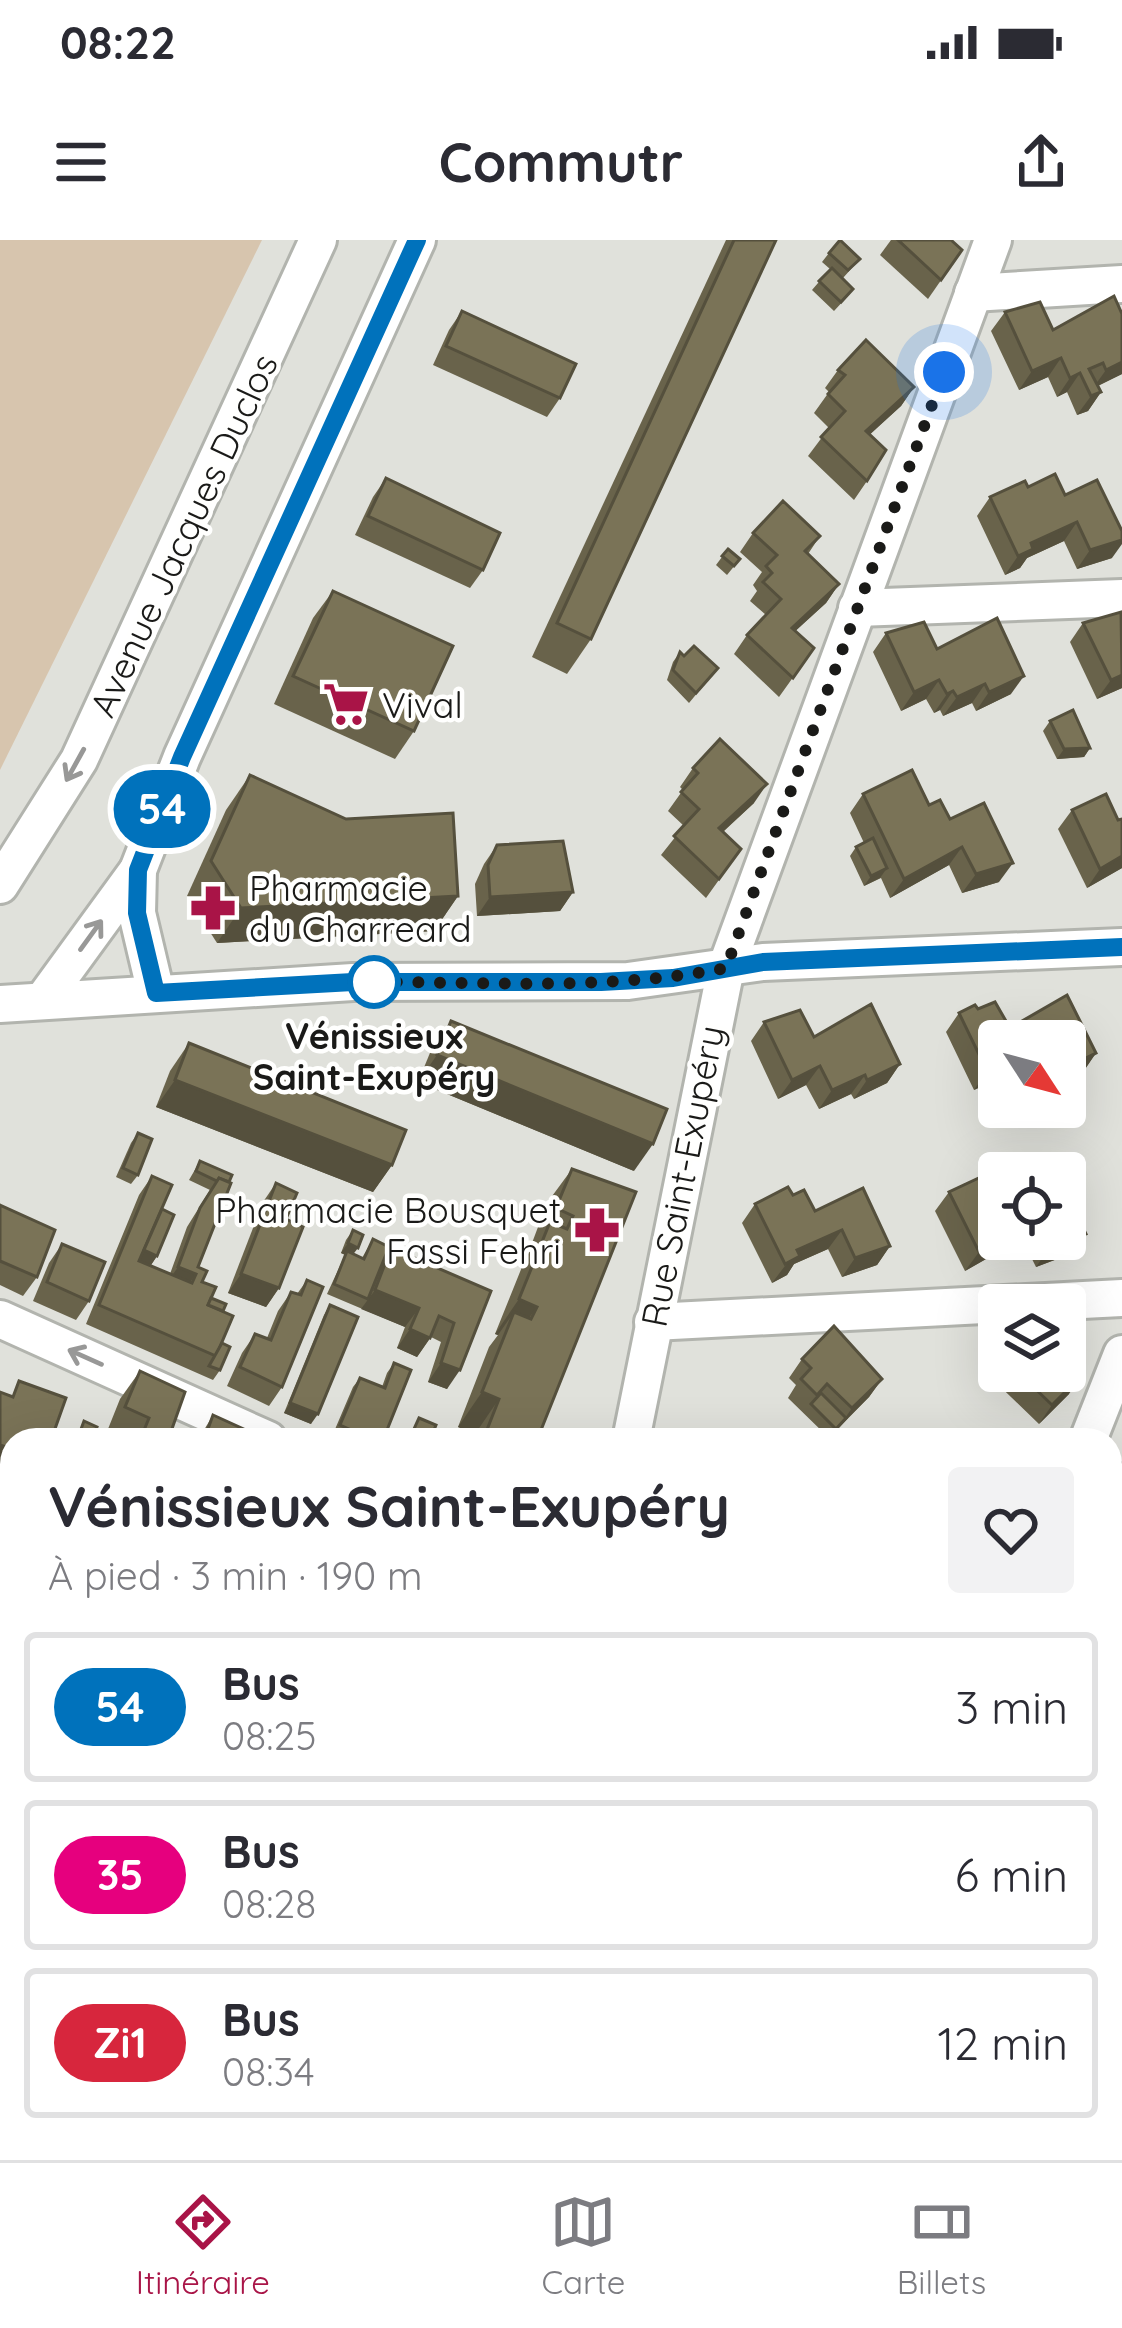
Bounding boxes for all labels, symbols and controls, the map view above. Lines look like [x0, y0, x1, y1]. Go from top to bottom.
text: 08:22 [60, 14, 176, 70]
text: Commutr [439, 128, 683, 196]
icon: menu [48, 129, 114, 195]
icon: share [1008, 129, 1074, 195]
your location [914, 342, 974, 402]
street label: Avenue Jacques Duclos [79, 347, 287, 723]
supermarket icon: Vival [321, 679, 371, 729]
place label: Vival [382, 682, 463, 727]
one-way arrow [63, 747, 86, 782]
line badge: 54 [108, 770, 216, 848]
text: 54 [138, 782, 186, 835]
place label: Pharmacie du Charreard [249, 865, 472, 951]
pharmacy icon: Pharmacie du Charreard [188, 883, 238, 933]
one-way arrow [78, 919, 103, 952]
marker: Vénissieux Saint-Exupéry [349, 957, 399, 1007]
place label: Vénissieux Saint-Exupéry [253, 1013, 495, 1099]
north arrow [978, 1020, 1086, 1128]
map controls [978, 1020, 1086, 1392]
street label: Rue Saint-Exupéry [631, 1022, 733, 1330]
button: locate [978, 1152, 1086, 1260]
place label: Pharmacie Bousquet Fassi Fehri [215, 1187, 561, 1273]
pharmacy icon: Pharmacie Bousquet Fassi Fehri [572, 1205, 622, 1255]
button: layers [978, 1284, 1086, 1392]
one-way arrow [68, 1345, 104, 1367]
button: heart [948, 1467, 1074, 1593]
text: Vénissieux Saint-Exupéry [48, 1470, 730, 1541]
text: À pied · 3 min · 190 m [48, 1551, 422, 1600]
text: Bus [222, 1655, 300, 1711]
text: 3 min [955, 1679, 1068, 1735]
text: 54 [96, 1680, 144, 1733]
text: 08:25 [222, 1711, 316, 1760]
text: Bus [222, 1823, 300, 1879]
text: 6 min [955, 1847, 1068, 1903]
text: 35 [97, 1848, 143, 1901]
text: 08:28 [222, 1879, 316, 1928]
text: Bus [222, 1991, 300, 2047]
text: 12 min [937, 2015, 1068, 2071]
text: Zi1 [93, 2016, 147, 2069]
text: 08:34 [222, 2047, 315, 2096]
tab: Itinéraire [136, 2189, 270, 2302]
tab: Carte [541, 2189, 625, 2302]
tab: Billets [897, 2189, 986, 2302]

